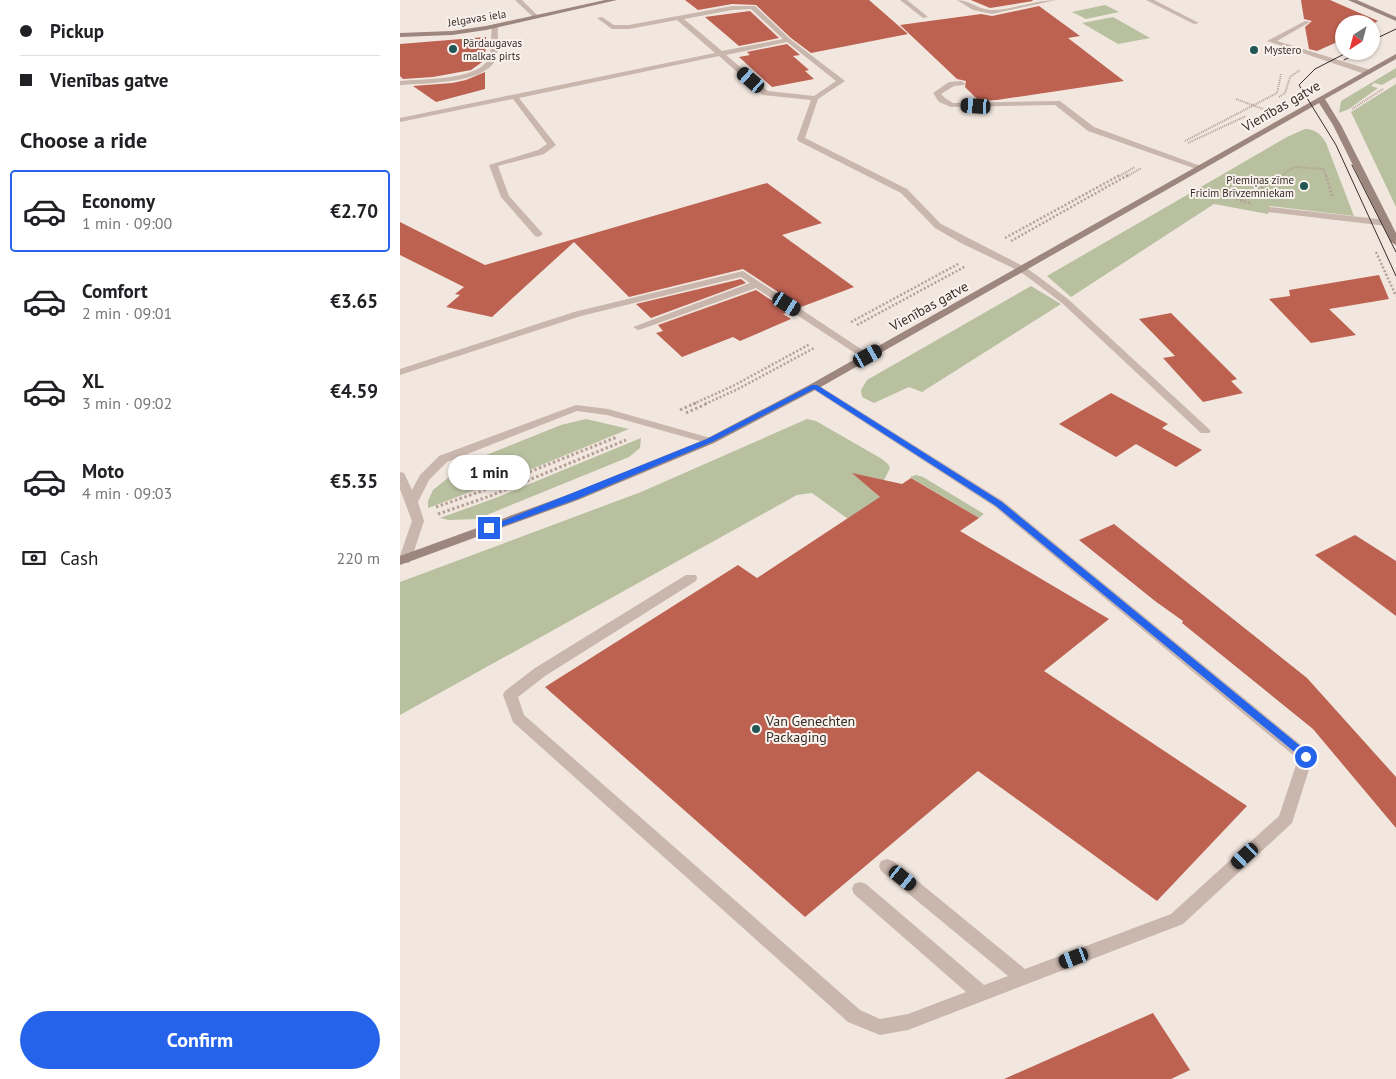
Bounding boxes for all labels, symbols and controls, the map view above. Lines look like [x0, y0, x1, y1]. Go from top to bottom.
street label: Jelgavas iela [446, 6, 507, 30]
north arrow [1335, 15, 1380, 60]
map controls [1335, 15, 1380, 60]
text: Pickup [50, 19, 104, 43]
place label: Pārdaugavas malkas pirts [463, 36, 522, 63]
marker: Pārdaugavas malkas pirts [447, 43, 459, 55]
place label: Mystero [1264, 43, 1301, 57]
marker: Mystero [1248, 44, 1260, 56]
car [734, 64, 767, 96]
text: Vienības gatve [50, 68, 168, 92]
street label: Vienības gatve [1238, 76, 1323, 136]
car [960, 98, 991, 114]
text: Choose a ride [20, 126, 147, 154]
place label: Piemiņas zīme Fricim Brīvzemniekam [1190, 173, 1294, 200]
marker: Piemiņas zīme Fricim Brīvzemniekam [1298, 180, 1310, 192]
icon: car [22, 189, 67, 234]
text: Economy [82, 189, 155, 213]
text: €2.70 [330, 199, 378, 223]
text: 1 min · 09:00 [82, 213, 172, 233]
street label: Vienības gatve [886, 277, 972, 336]
icon: car [22, 279, 67, 324]
text: Comfort [82, 279, 148, 303]
text: €3.65 [330, 289, 378, 313]
car [770, 290, 803, 318]
text: 2 min · 09:01 [82, 303, 172, 323]
car [851, 342, 884, 370]
icon: car [22, 369, 67, 414]
text: XL [82, 369, 104, 393]
text: €4.59 [330, 379, 378, 403]
text: 3 min · 09:02 [82, 393, 172, 413]
callout: 1 min [448, 456, 530, 490]
icon: car [22, 459, 67, 504]
text: Moto [82, 459, 124, 483]
text: 1 min [469, 462, 509, 482]
text: €5.35 [330, 469, 378, 493]
text: 4 min · 09:03 [82, 483, 172, 503]
route end [478, 517, 500, 539]
icon: cash [20, 544, 48, 572]
text: Cash [60, 546, 98, 570]
text: 220 m [337, 548, 380, 568]
place label: Van Genechten Packaging [765, 712, 855, 746]
marker: Van Genechten Packaging [750, 723, 762, 735]
route start [1295, 746, 1317, 768]
car [1228, 840, 1261, 872]
car [886, 863, 919, 893]
car [1057, 946, 1090, 970]
button: Confirm [20, 1011, 380, 1069]

